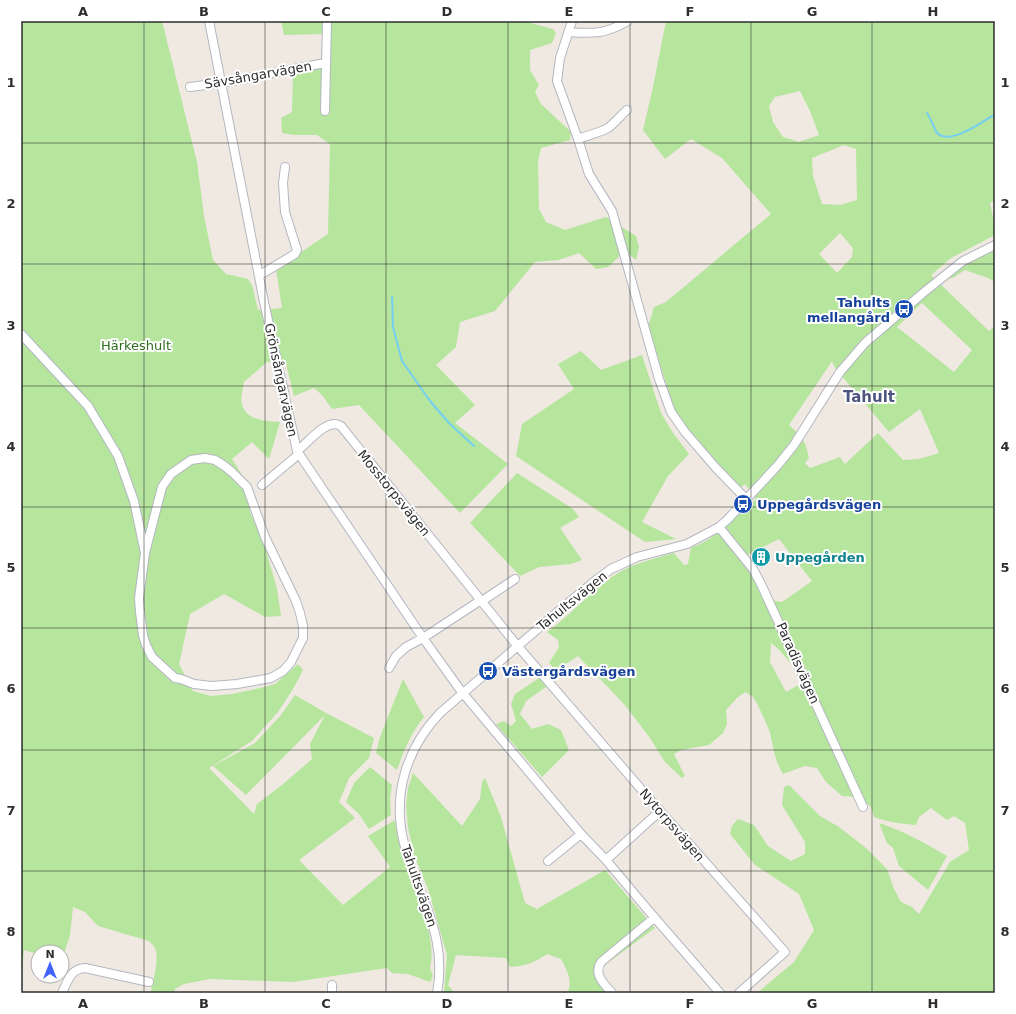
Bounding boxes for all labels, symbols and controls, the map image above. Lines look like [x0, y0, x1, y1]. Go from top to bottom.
text: A [78, 4, 88, 19]
text: B [199, 4, 209, 19]
text: C [321, 4, 331, 19]
text: D [442, 4, 453, 19]
text: E [565, 4, 573, 19]
text: F [686, 4, 694, 19]
text: G [807, 4, 817, 19]
text: H [928, 4, 938, 19]
street label: Sävsångarvägen [203, 58, 313, 92]
text: 1 [6, 75, 16, 90]
text: 1 [1000, 75, 1010, 90]
text: 2 [6, 196, 16, 211]
text: 2 [1000, 196, 1010, 211]
place label: Tahults mellangård [807, 295, 890, 325]
bus stop icon: Tahults mellangård [893, 298, 915, 320]
text: 3 [6, 318, 16, 333]
text: 3 [1000, 318, 1010, 333]
street label: Grönsångarvägen [262, 322, 300, 438]
park label: Härkeshult [101, 338, 171, 353]
district label: Tahult [843, 388, 895, 406]
text: 4 [6, 439, 16, 454]
text: 4 [1000, 439, 1010, 454]
street label: Mosstorpsvägen [355, 447, 433, 539]
bus stop icon: Uppegårdsvägen [732, 493, 754, 515]
place label: Uppegårdsvägen [757, 497, 881, 512]
building icon: Uppegården [750, 546, 772, 568]
place label: Uppegården [775, 550, 865, 565]
text: 5 [6, 560, 16, 575]
text: 5 [1000, 560, 1010, 575]
street label: Tahultsvägen [533, 568, 610, 634]
street label: Paradisvägen [773, 620, 823, 706]
bus stop icon: Västergårdsvägen [477, 660, 499, 682]
place label: Västergårdsvägen [502, 664, 635, 679]
text: 6 [6, 681, 16, 696]
text: 6 [1000, 681, 1010, 696]
street label: Nytorpsvägen [636, 786, 708, 864]
text: 7 [6, 803, 16, 818]
text: 7 [1000, 803, 1010, 818]
street label: Tahultsvägen [398, 842, 440, 929]
text: 8 [6, 924, 16, 939]
text: 8 [1000, 924, 1010, 939]
north arrow [30, 944, 70, 984]
text: N [45, 948, 55, 961]
text: A [78, 996, 88, 1011]
text: B [199, 996, 209, 1011]
text: C [321, 996, 331, 1011]
text: D [442, 996, 453, 1011]
text: E [565, 996, 573, 1011]
text: F [686, 996, 694, 1011]
text: G [807, 996, 817, 1011]
text: H [928, 996, 938, 1011]

